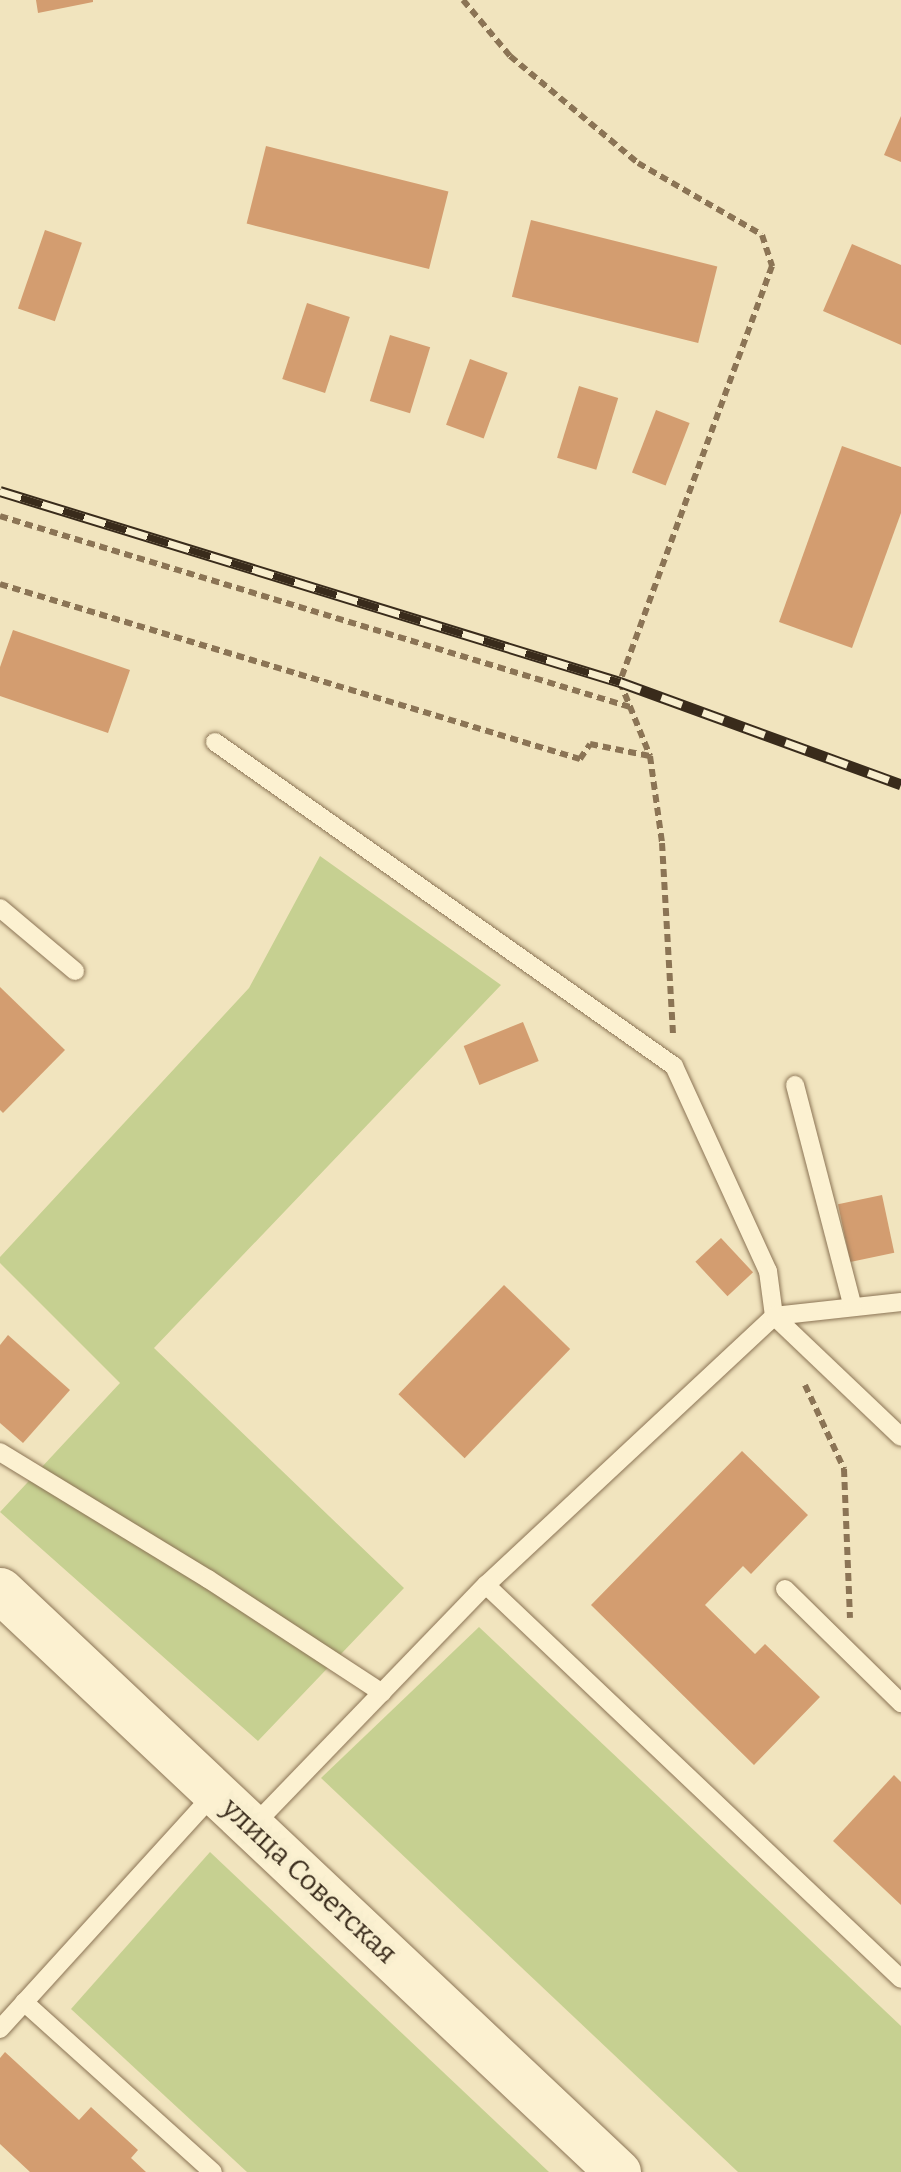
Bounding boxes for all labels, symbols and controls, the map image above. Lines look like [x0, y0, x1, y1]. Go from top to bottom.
street label: улица Советская [215, 1791, 403, 1971]

